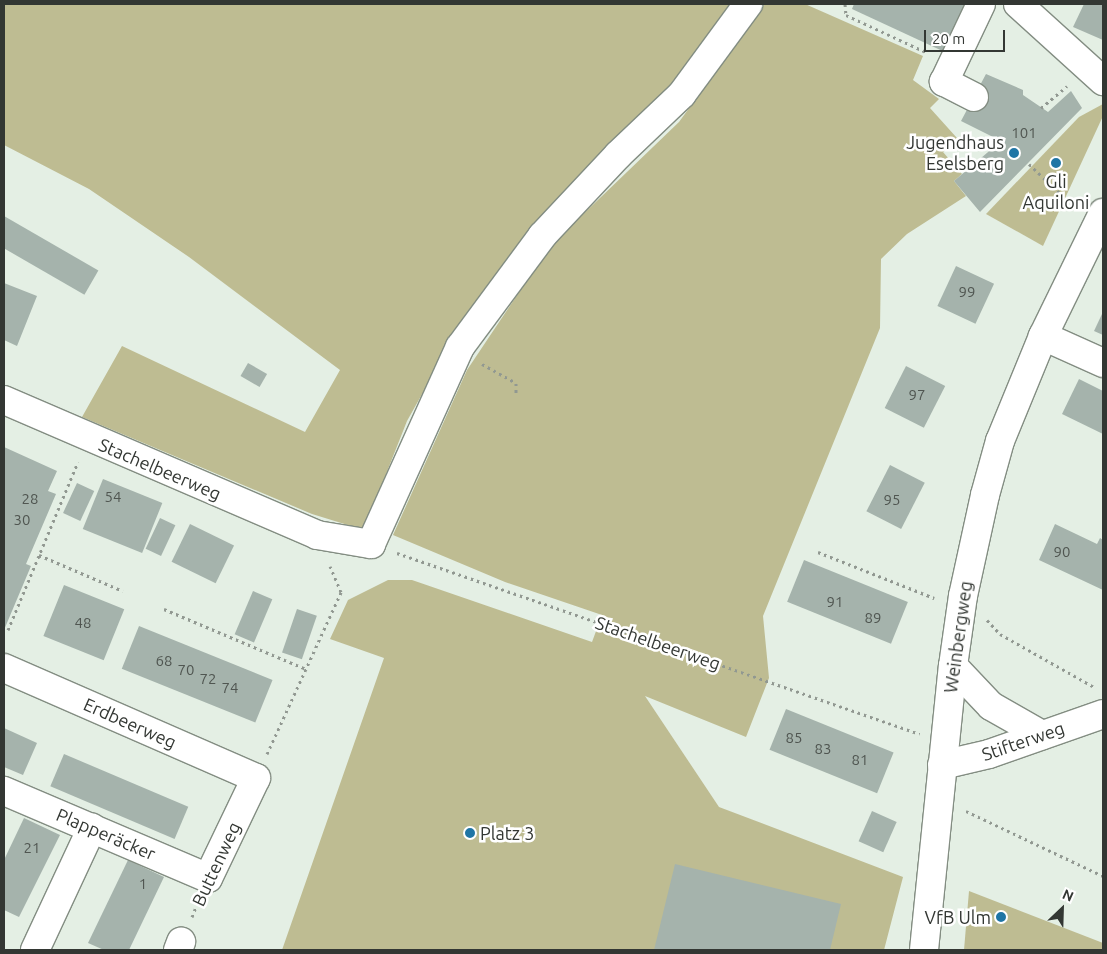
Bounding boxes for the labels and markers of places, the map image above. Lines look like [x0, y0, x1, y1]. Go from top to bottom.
place label: Jugendhaus Eselsberg [906, 132, 1004, 174]
marker: Jugendhaus Eselsberg [1008, 147, 1020, 159]
marker: Gli Aquiloni [1050, 157, 1062, 169]
place label: Gli Aquiloni [1023, 171, 1089, 213]
place label: Platz 3 [480, 822, 534, 844]
marker: Platz 3 [464, 827, 476, 839]
place label: VfB Ulm [925, 906, 991, 928]
marker: VfB Ulm [995, 911, 1007, 923]

